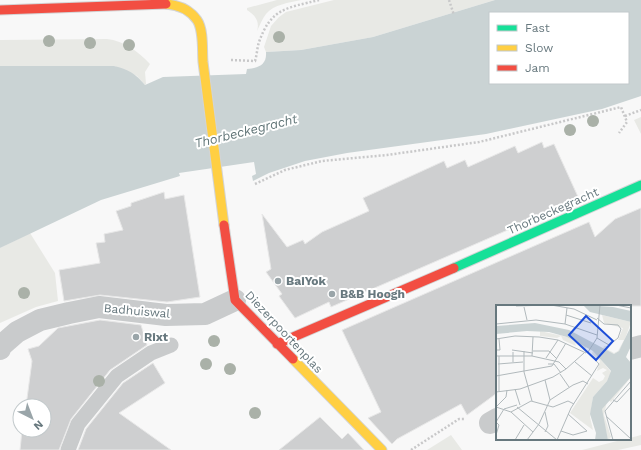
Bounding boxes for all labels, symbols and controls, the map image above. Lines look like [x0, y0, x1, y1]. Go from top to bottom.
legend [489, 12, 629, 84]
text: Fast [525, 21, 550, 35]
text: Slow [525, 41, 553, 55]
text: Jam [525, 61, 550, 75]
water label: Thorbeckegracht [193, 111, 300, 151]
street label: Thorbeckegracht [505, 185, 601, 237]
place label: BaiYok [286, 274, 326, 288]
marker: BaiYok [273, 276, 283, 286]
place label: B&B Hoogh [340, 287, 405, 301]
street label: Diezerpoortenplas [242, 288, 326, 376]
marker: B&B Hoogh [327, 289, 337, 299]
street label: Badhuiswal [103, 301, 171, 321]
inset map [496, 305, 631, 440]
place label: Rixt [144, 330, 169, 344]
marker: Rixt [131, 332, 141, 342]
north arrow [12, 398, 52, 438]
text: N [31, 418, 46, 433]

